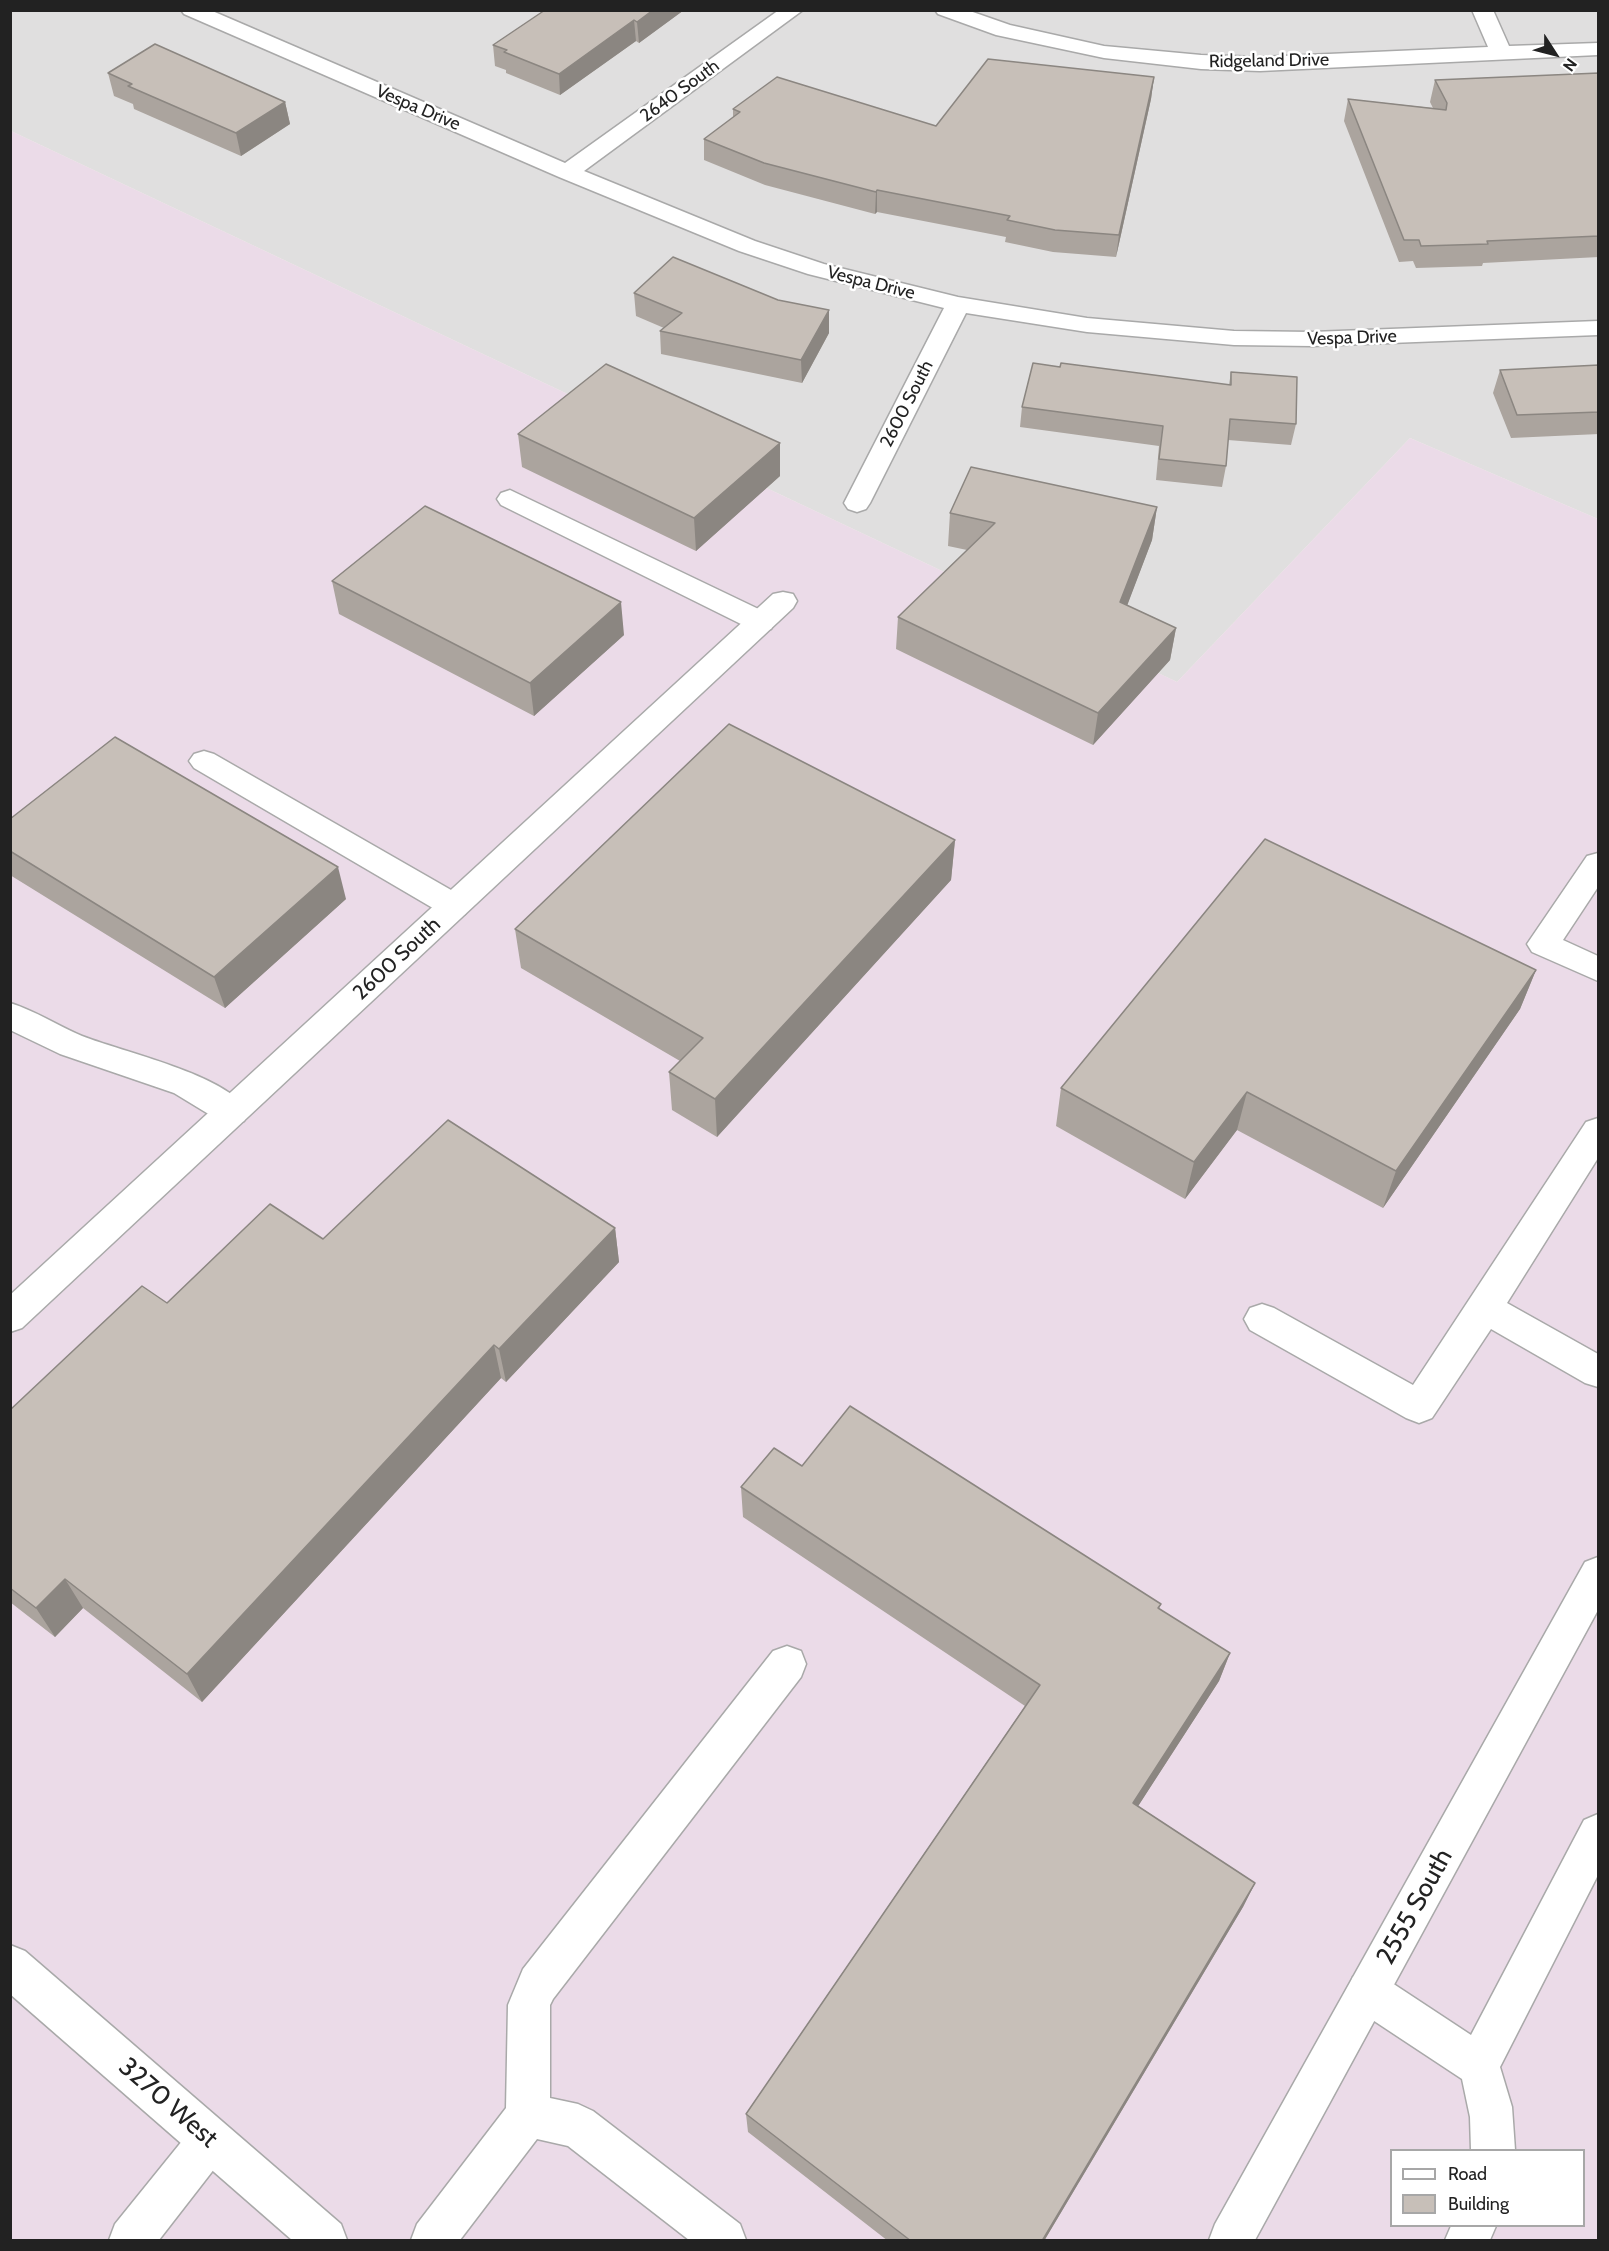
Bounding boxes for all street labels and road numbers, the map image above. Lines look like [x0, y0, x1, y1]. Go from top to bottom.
street label: Ridgeland Drive [1209, 49, 1329, 73]
street label: 2640 South [636, 55, 724, 127]
street label: Vespa Drive [373, 81, 463, 135]
street label: Vespa Drive [825, 262, 917, 304]
street label: Vespa Drive [1307, 326, 1397, 350]
street label: 2600 South [876, 357, 938, 451]
street label: 2600 South [348, 912, 446, 1006]
street label: 2555 South [1370, 1844, 1460, 1970]
street label: 3270 West [112, 2052, 224, 2154]

